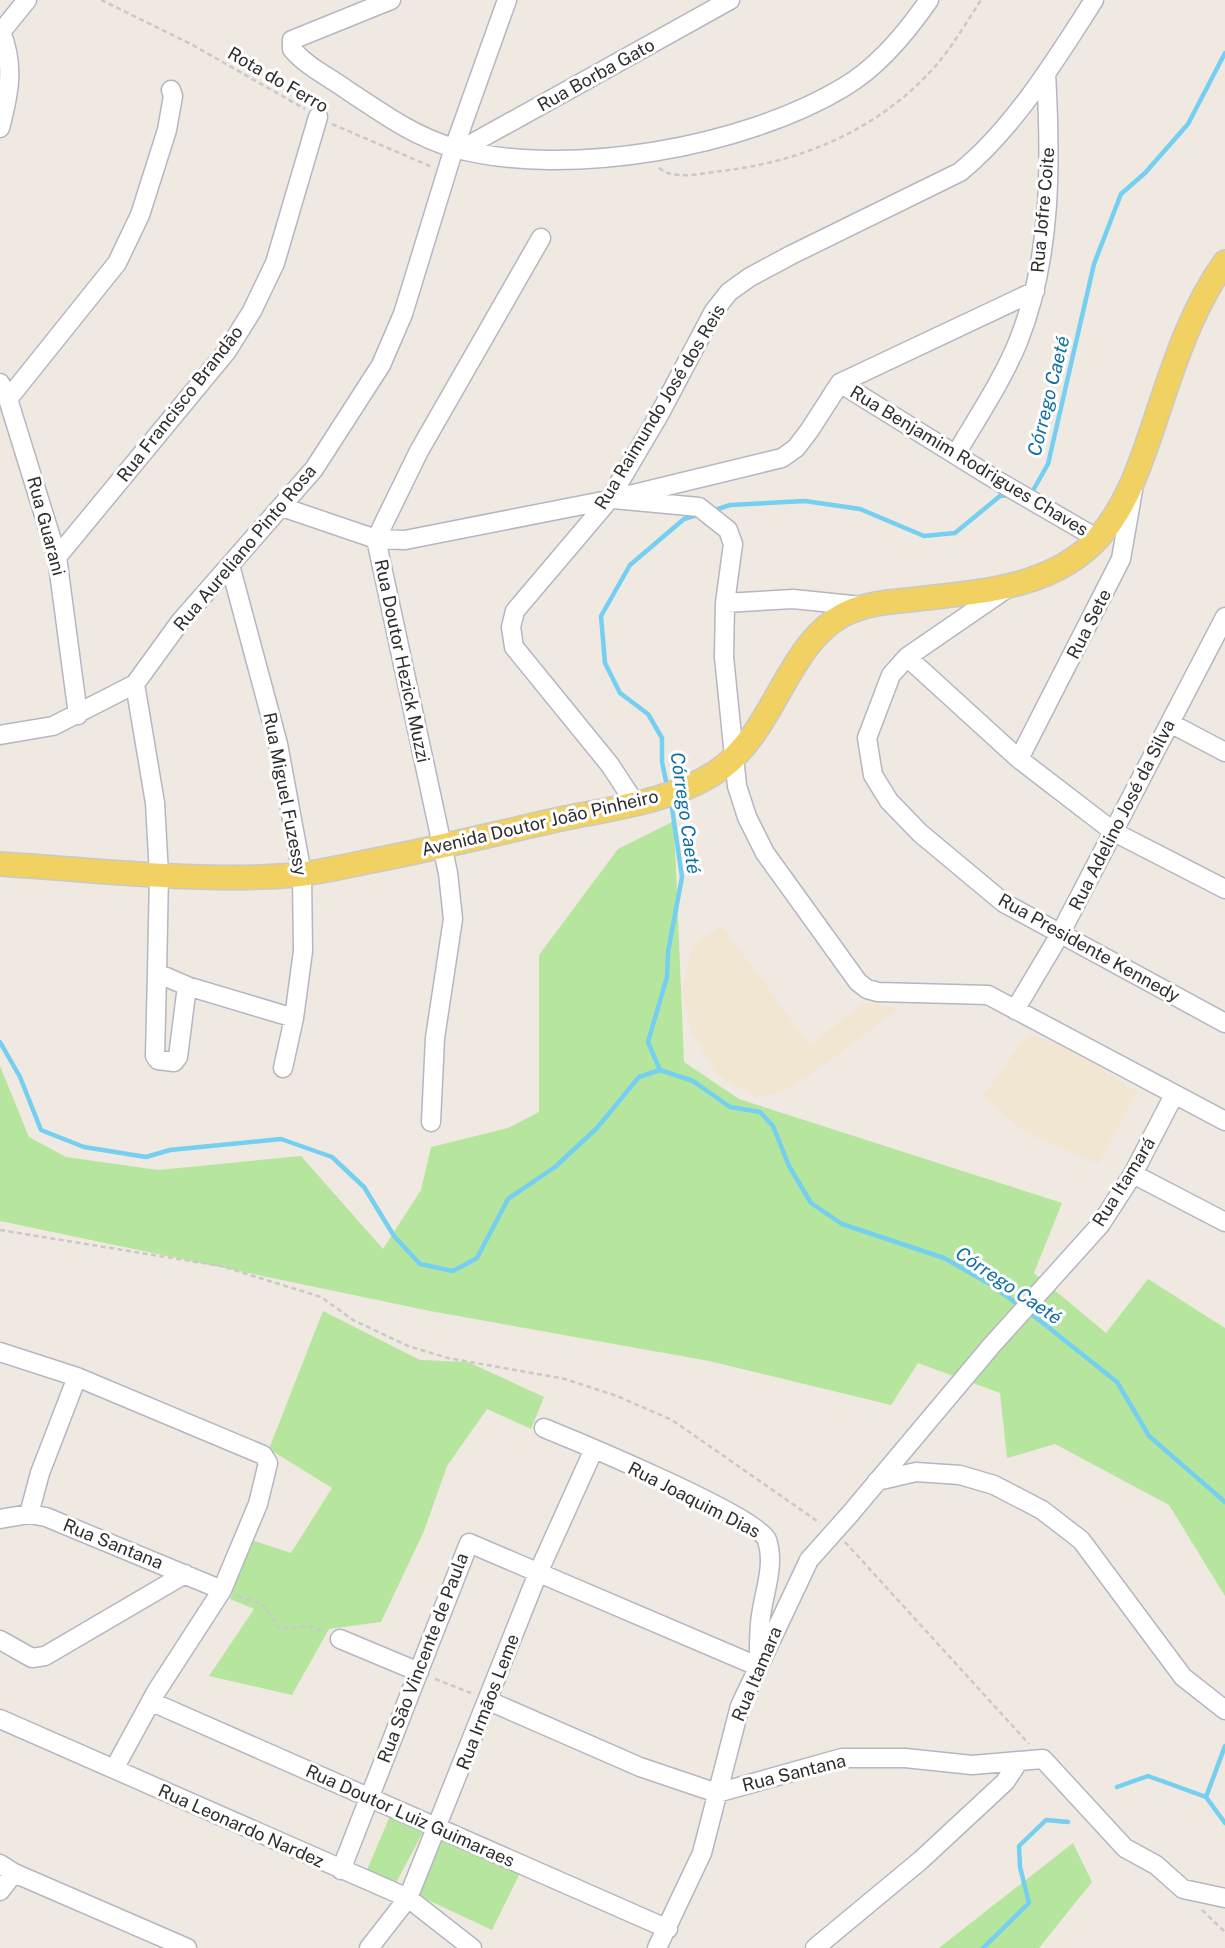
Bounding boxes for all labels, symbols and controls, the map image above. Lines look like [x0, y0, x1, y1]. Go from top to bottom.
street label: Rua Borba Gato [533, 34, 658, 115]
street label: Rota do Ferro [224, 42, 332, 117]
street label: Rua Jofre Coite [1027, 146, 1058, 274]
street label: Rua Raimundo José dos Reis [590, 300, 729, 513]
street label: Rua Francisco Brandão [112, 322, 247, 486]
water label: Córrego Caeté [1022, 334, 1074, 458]
street label: Rua Benjamim Rodrigues Chaves [846, 381, 1092, 540]
street label: Rua Aureliano Pinto Rosa [169, 460, 320, 635]
street label: Rua Guarani [23, 474, 70, 578]
street label: Rua Doutor Hezick Muzzi [371, 557, 434, 765]
street label: Rua Sete [1062, 585, 1115, 662]
street label: Rua Miguel Fuzessy [259, 710, 312, 878]
street label: Rua Adelino José da Silva [1064, 716, 1179, 914]
water label: Córrego Caeté [667, 751, 705, 875]
street label: Avenida Doutor João Pinheiro [420, 785, 660, 860]
street label: Rua Presidente Kennedy [995, 889, 1184, 1006]
street label: Rua Itamará [1088, 1133, 1159, 1230]
water label: Córrego Caeté [952, 1241, 1066, 1329]
street label: Rua Joaquim Dias [625, 1457, 764, 1542]
street label: Rua Santana [60, 1514, 166, 1573]
street label: Rua São Vincente de Paula [373, 1550, 472, 1766]
street label: Rua Itamara [727, 1623, 786, 1724]
street label: Rua Irmãos Leme [452, 1631, 523, 1773]
street label: Rua Santana [740, 1750, 848, 1796]
street label: Rua Doutor Luiz Guimaraes [302, 1760, 518, 1871]
street label: Rua Leonardo Nardez [155, 1779, 327, 1872]

